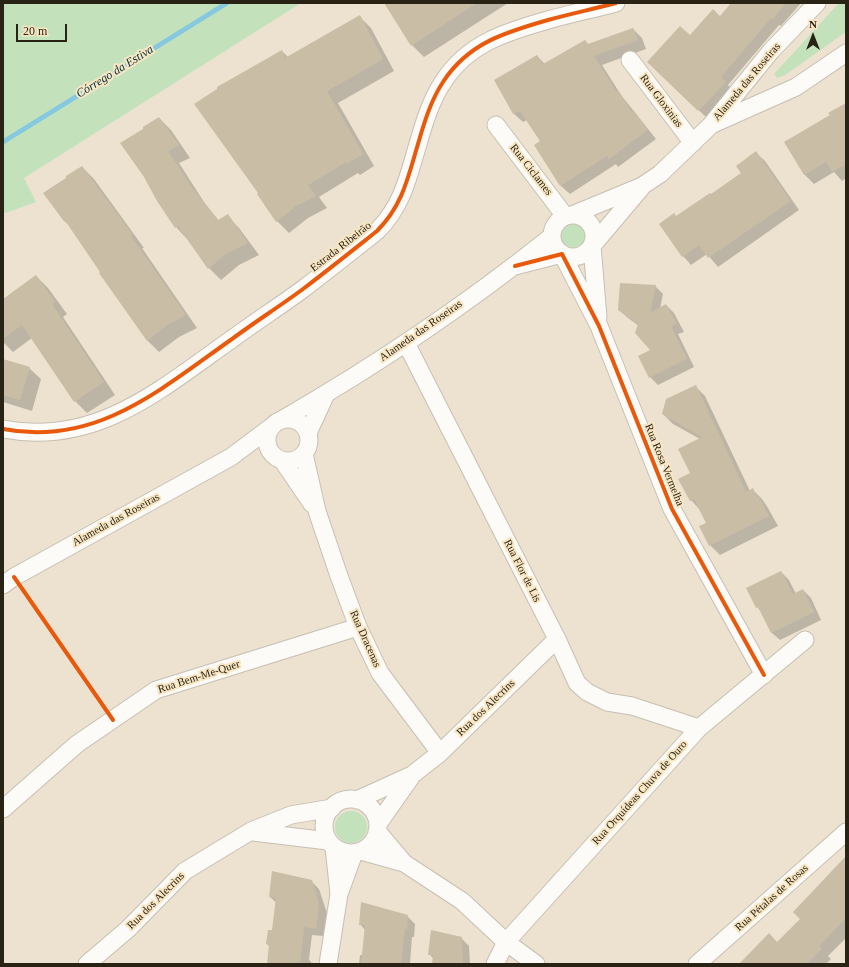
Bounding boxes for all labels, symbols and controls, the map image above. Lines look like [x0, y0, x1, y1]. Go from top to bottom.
scale bar [18, 16, 69, 42]
north arrow [793, 16, 833, 56]
text: N [809, 18, 817, 30]
text: 20 m [23, 24, 47, 38]
street label: Alameda das Roseiras [711, 40, 783, 124]
water label: Córrego da Estiva [74, 43, 156, 101]
street label: Rua Gloxinias [637, 72, 685, 130]
street label: Rua Ciclames [507, 142, 555, 198]
street label: Estrada Ribeirão [308, 219, 374, 275]
street label: Alameda das Roseiras [377, 298, 465, 364]
street label: Rua Rosa Vermelha [642, 422, 686, 508]
street label: Alameda das Roseiras [70, 491, 162, 549]
street label: Rua Flor de Lis [501, 537, 543, 605]
street label: Rua Dracenas [346, 608, 384, 670]
street label: Rua Bem-Me-Quer [156, 658, 242, 696]
street label: Rua dos Alecrins [454, 677, 518, 739]
street label: Rua Orquídeas Chuva de Ouro [590, 738, 690, 848]
street label: Rua Pétalas de Rosas [733, 862, 811, 934]
street label: Rua dos Alecrins [125, 870, 187, 932]

